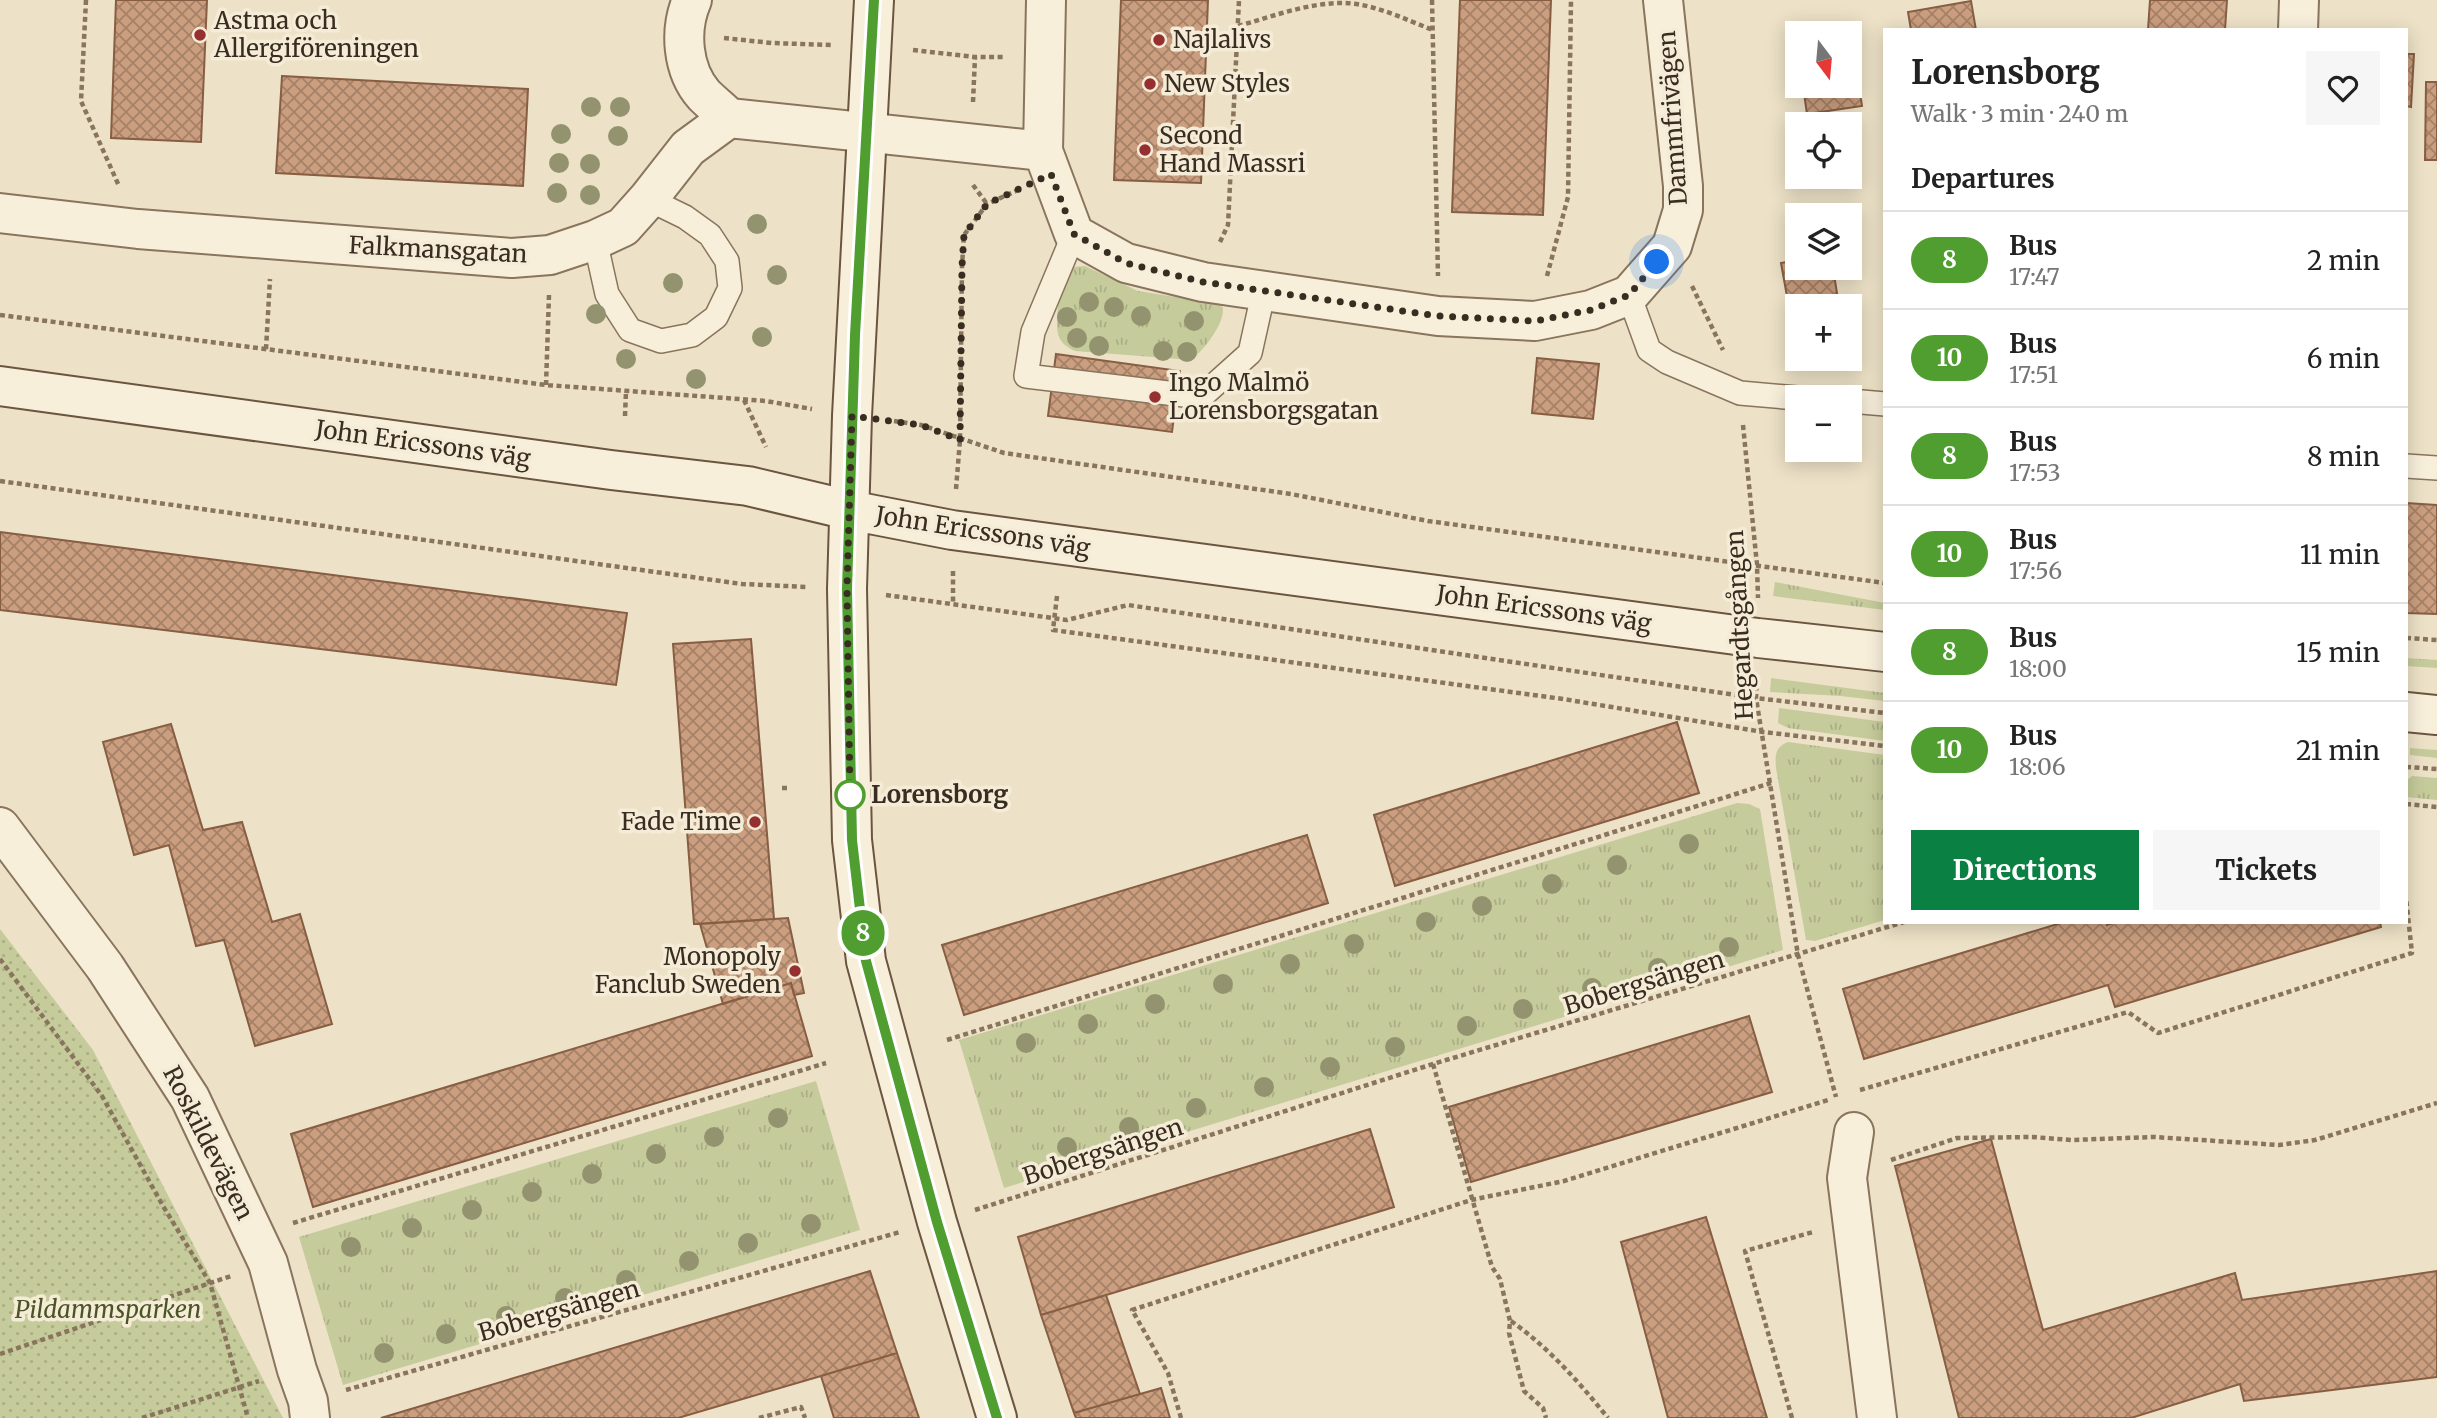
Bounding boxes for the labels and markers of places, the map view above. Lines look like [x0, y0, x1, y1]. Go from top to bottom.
place label: Astma och Allergiföreningen [213, 5, 419, 64]
place label: Najlalivs [1173, 24, 1271, 55]
marker: Astma och Allergiföreningen [192, 27, 208, 43]
marker: Najlalivs [1151, 32, 1167, 48]
place label: New Styles [1164, 68, 1290, 99]
marker: New Styles [1142, 76, 1158, 92]
place label: Second Hand Massri [1159, 120, 1306, 179]
marker: Second Hand Massri [1137, 142, 1153, 158]
place label: Ingo Malmö Lorensborgsgatan [1169, 367, 1379, 426]
marker: Ingo Malmö Lorensborgsgatan [1147, 389, 1163, 405]
place label: Lorensborg [871, 779, 1008, 810]
marker: Lorensborg [835, 780, 865, 810]
place label: Fade Time [621, 806, 741, 837]
marker: Fade Time [747, 814, 763, 830]
place label: Monopoly Fanclub Sweden [595, 941, 781, 1000]
marker: Monopoly Fanclub Sweden [787, 963, 803, 979]

